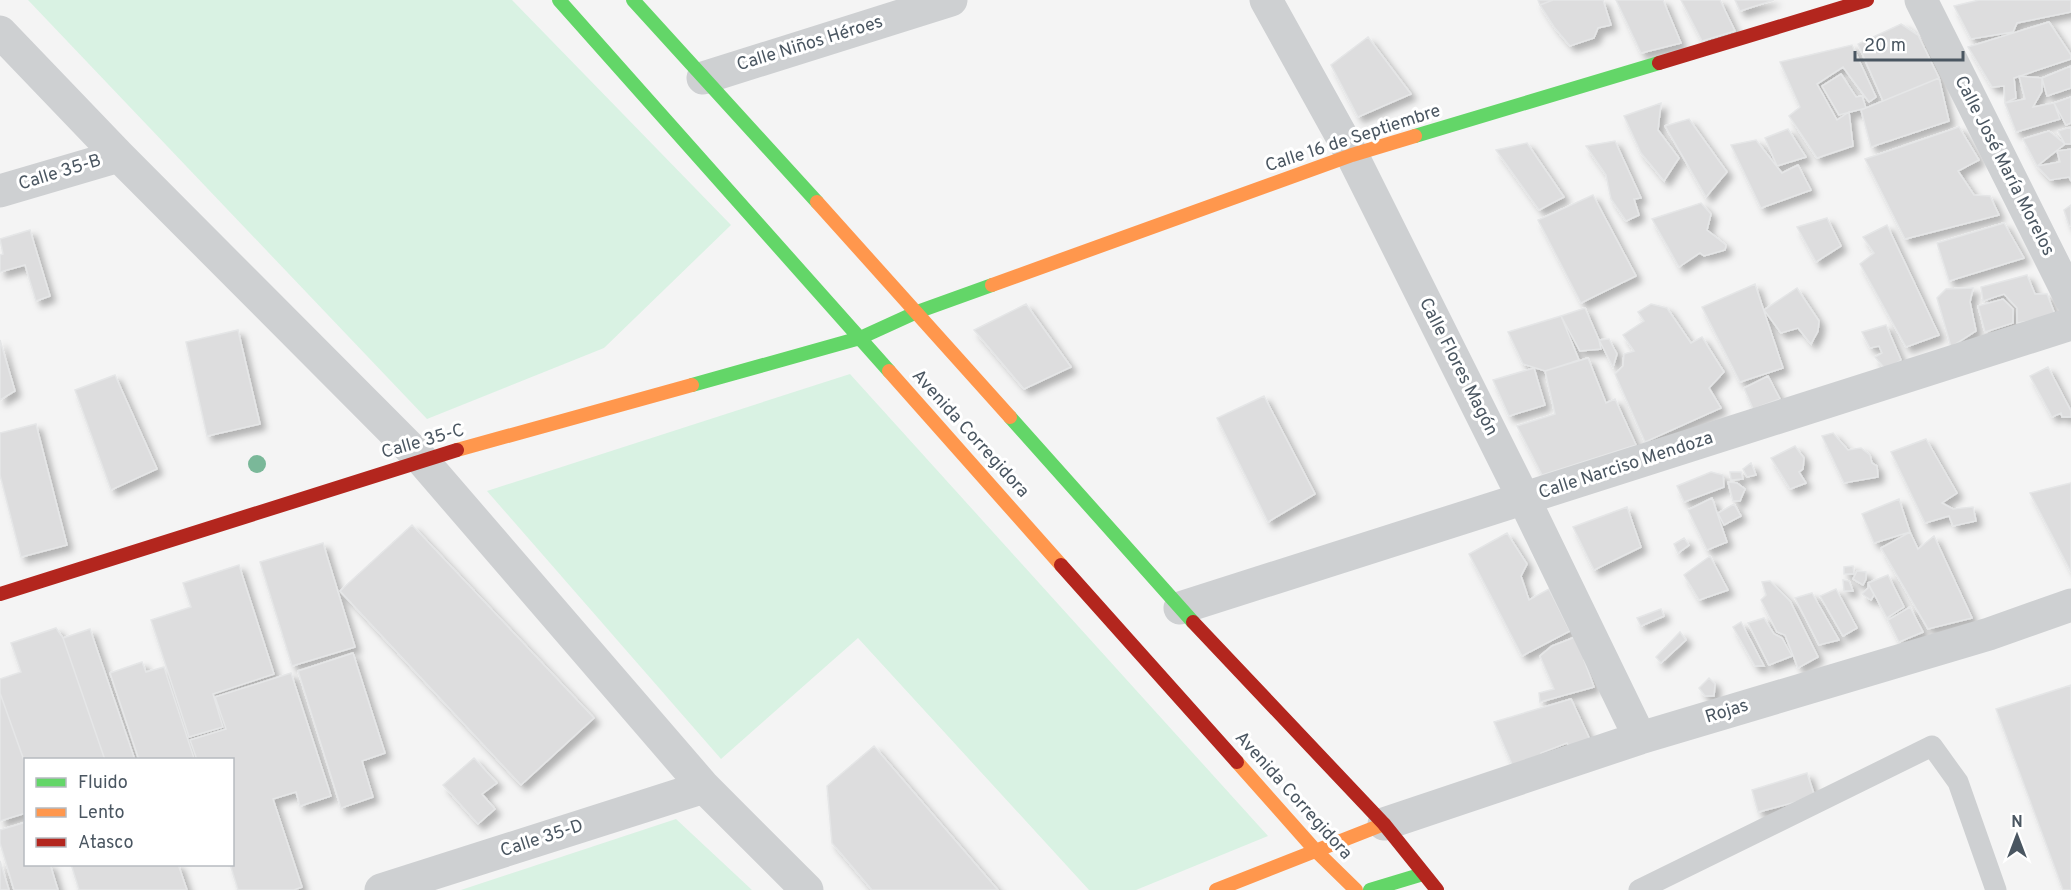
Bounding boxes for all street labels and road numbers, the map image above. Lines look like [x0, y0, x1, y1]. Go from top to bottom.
street label: Calle Niños Héroes [734, 11, 886, 77]
street label: Calle José María Morelos [1949, 72, 2059, 260]
street label: Calle 16 de Septiembre [1262, 100, 1444, 178]
street label: Calle 35-B [16, 150, 104, 196]
street label: Calle Flores Magón [1413, 294, 1503, 440]
street label: Avenida Corregidora [906, 365, 1034, 503]
street label: Calle 35-C [379, 419, 467, 465]
street label: Calle Narciso Mendoza [1536, 427, 1716, 505]
street label: Rojas [1703, 695, 1751, 729]
street label: Avenida Corregidora [1229, 727, 1357, 865]
street label: Calle 35-D [498, 815, 586, 863]

